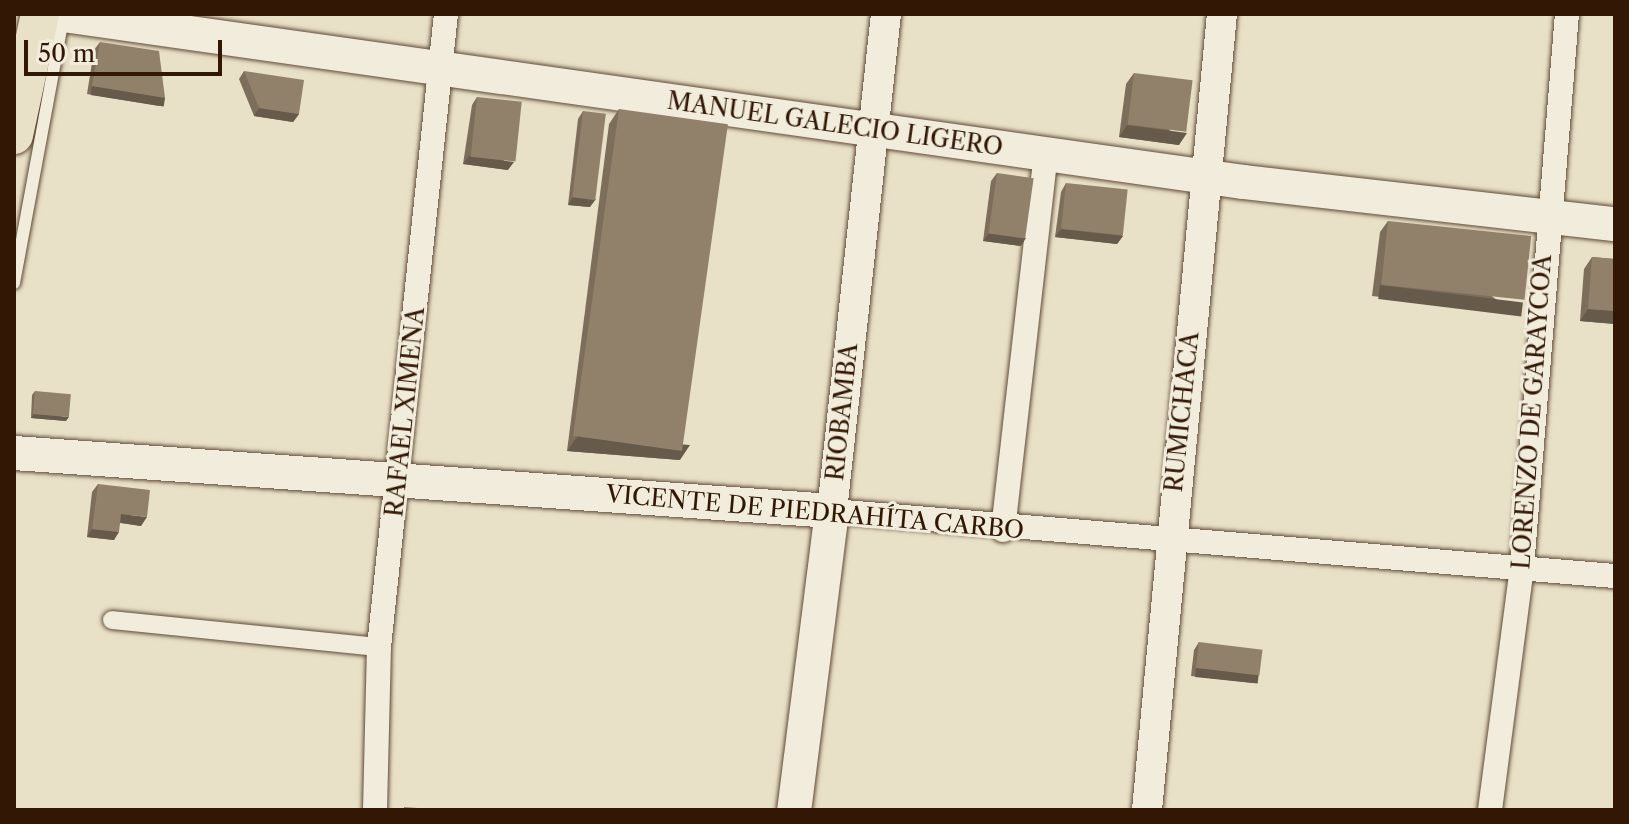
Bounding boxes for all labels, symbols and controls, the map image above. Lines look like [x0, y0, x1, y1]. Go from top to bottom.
scale bar [28, 24, 226, 74]
text: 50 m [38, 39, 95, 68]
street label: MANUEL GALECIO LIGERO [665, 86, 1005, 162]
street label: LORENZO DE GARAYCOA [1507, 253, 1557, 571]
street label: RAFAEL XIMENA [380, 305, 430, 519]
street label: RUMICHACA [1159, 330, 1205, 494]
street label: RIOBAMBA [820, 342, 864, 482]
street label: VICENTE DE PIEDRAHÍTA CARBO [604, 479, 1026, 545]

